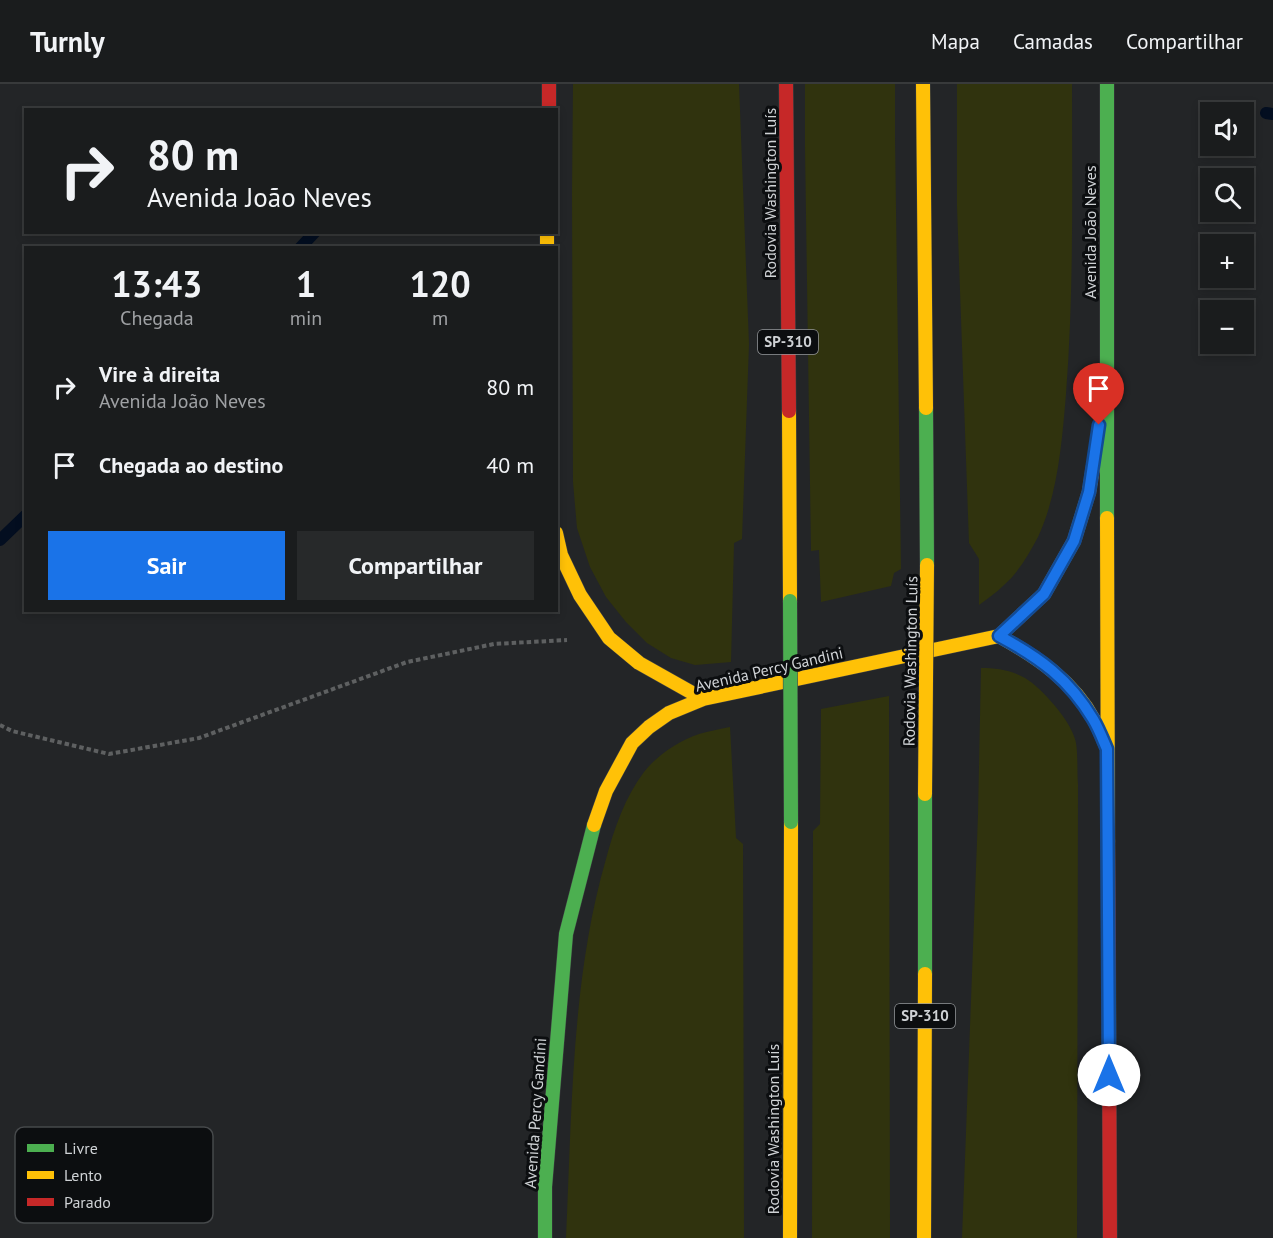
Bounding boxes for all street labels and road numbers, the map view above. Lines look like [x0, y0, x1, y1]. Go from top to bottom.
street label: Rodovia Washington Luís [760, 108, 780, 278]
street label: Avenida João Neves [1080, 165, 1100, 299]
road number: SP-310 [758, 330, 818, 354]
street label: Rodovia Washington Luís [899, 575, 921, 746]
street label: Avenida Percy Gandini [693, 642, 845, 696]
road number: SP-310 [895, 1004, 955, 1028]
street label: Avenida Percy Gandini [520, 1037, 550, 1189]
street label: Rodovia Washington Luís [763, 1044, 783, 1214]

